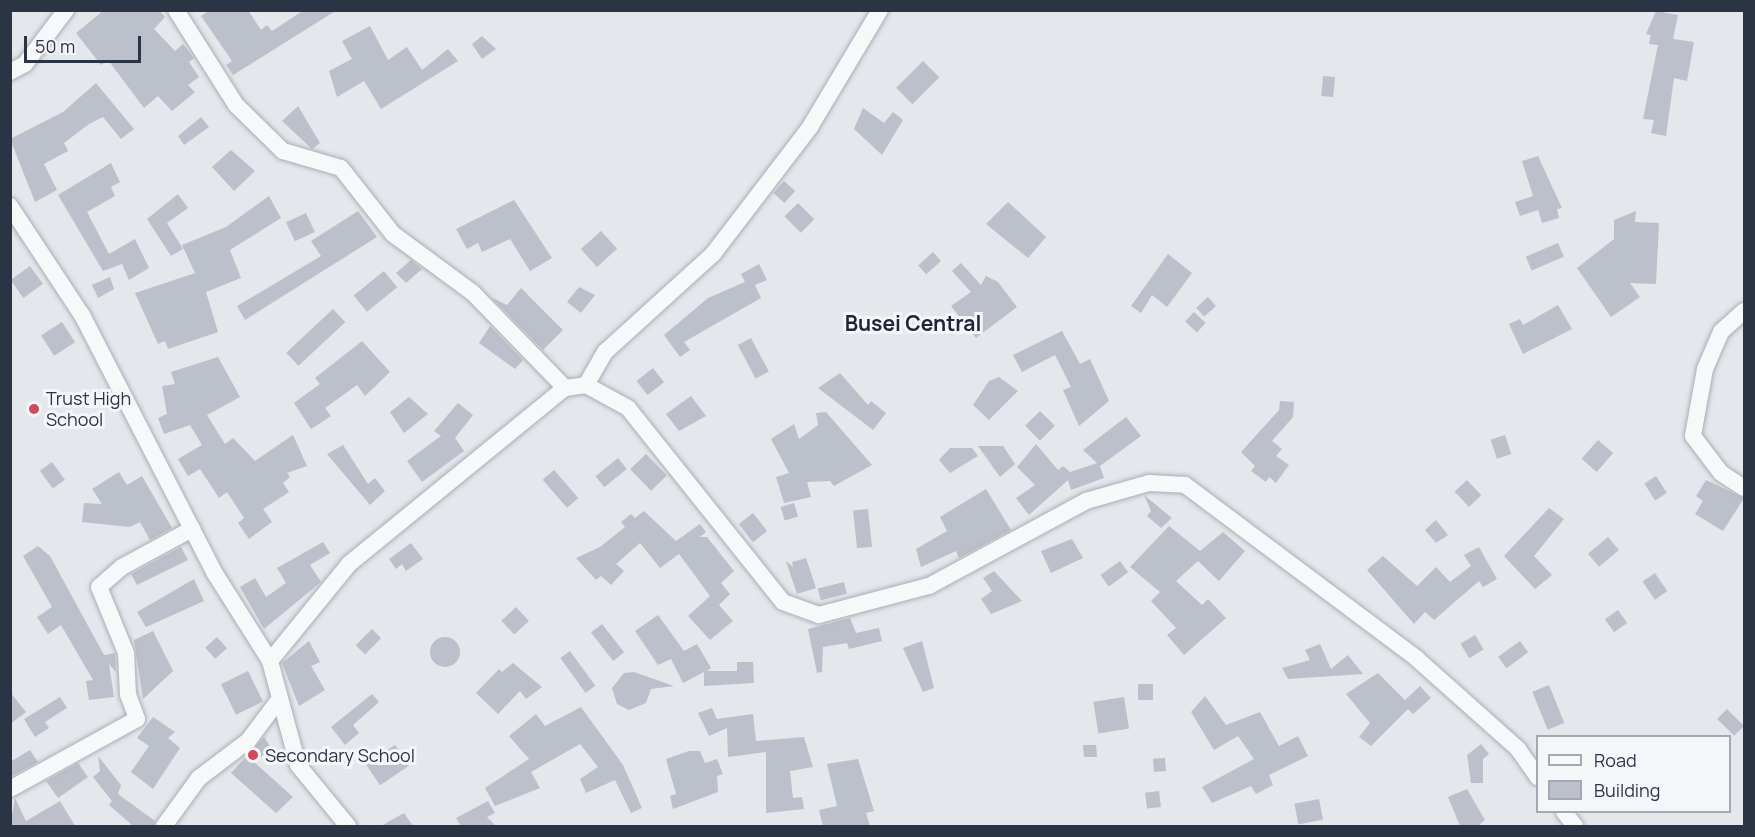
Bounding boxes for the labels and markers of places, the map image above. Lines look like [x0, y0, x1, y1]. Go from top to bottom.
place label: Trust High School [46, 388, 131, 430]
marker: Trust High School [27, 402, 41, 416]
place label: Secondary School [265, 744, 415, 766]
marker: Secondary School [246, 748, 260, 762]

